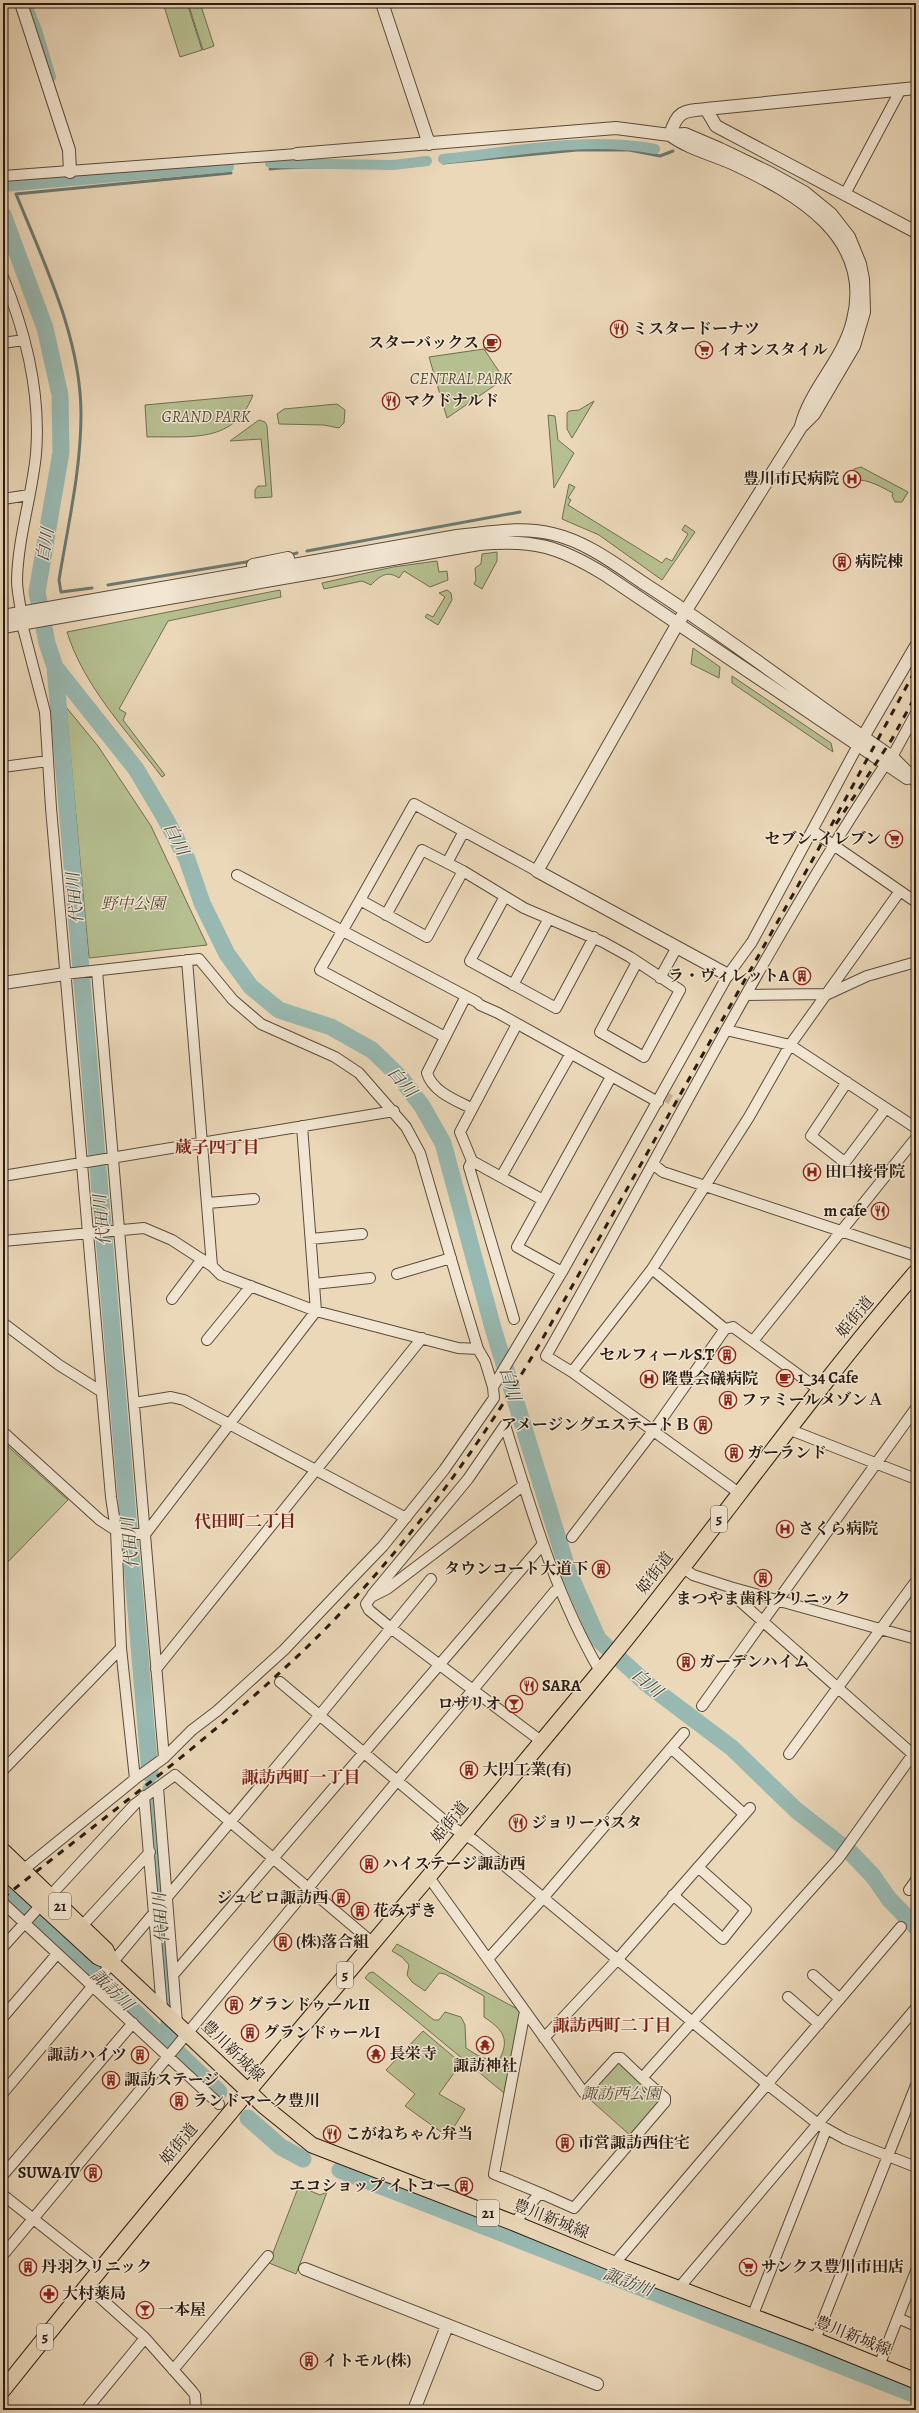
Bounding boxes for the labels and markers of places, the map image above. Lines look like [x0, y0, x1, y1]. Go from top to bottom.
place label: ミスタードーナツ [632, 318, 760, 340]
restaurant icon: ミスタードーナツ [609, 319, 629, 339]
place label: スターバックス [368, 332, 479, 354]
cafe icon: スターバックス [482, 333, 502, 353]
place label: イオンスタイル [717, 339, 828, 361]
supermarket icon: イオンスタイル [694, 340, 714, 360]
place label: マクドナルド [404, 390, 499, 412]
restaurant icon: マクドナルド [381, 391, 401, 411]
place label: 豊川市民病院 [743, 468, 839, 490]
hospital icon: 豊川市民病院 [842, 469, 862, 489]
place label: 病院棟 [855, 551, 903, 573]
building icon: 病院棟 [832, 552, 852, 572]
place label: セブン-イレブン [765, 828, 881, 850]
supermarket icon: セブン-イレブン [884, 829, 904, 849]
place label: ラ・ヴィレットA [668, 965, 790, 987]
building icon: ラ・ヴィレットA [792, 966, 812, 986]
place label: 田口接骨院 [825, 1161, 905, 1183]
hospital icon: 田口接骨院 [802, 1162, 822, 1182]
place label: m cafe [824, 1200, 867, 1222]
restaurant icon: m cafe [870, 1201, 890, 1221]
place label: セルフィールS.T [599, 1344, 714, 1366]
building icon: セルフィールS.T [717, 1345, 737, 1365]
place label: 1_34 Cafe [798, 1367, 858, 1389]
place label: 隆豊会礒病院 [662, 1368, 758, 1390]
cafe icon: 1_34 Cafe [775, 1368, 795, 1388]
hospital icon: 隆豊会礒病院 [639, 1369, 659, 1389]
place label: ファミールメゾンＡ [741, 1389, 883, 1411]
building icon: ファミールメゾンＡ [718, 1390, 738, 1410]
place label: アメージングエステートＢ [501, 1414, 690, 1436]
building icon: アメージングエステートＢ [693, 1415, 713, 1435]
place label: ガーランド [747, 1442, 827, 1464]
building icon: ガーランド [724, 1443, 744, 1463]
place label: さくら病院 [798, 1518, 878, 1540]
hospital icon: さくら病院 [775, 1519, 795, 1539]
place label: タウンコート大道下 [444, 1558, 588, 1580]
building icon: タウンコート大道下 [591, 1559, 611, 1579]
building icon: まつやま歯科クリニック [753, 1568, 773, 1588]
place label: まつやま歯科クリニック [675, 1588, 851, 1610]
place label: ガーデンハイム [699, 1651, 810, 1673]
building icon: ガーデンハイム [676, 1652, 696, 1672]
place label: SARA [542, 1675, 582, 1697]
restaurant icon: SARA [519, 1676, 539, 1696]
place label: ロザリオ [437, 1693, 501, 1715]
bar icon: ロザリオ [504, 1694, 524, 1714]
place label: 大円工業(有) [482, 1759, 571, 1781]
building icon: 大円工業(有) [459, 1760, 479, 1780]
place label: ジョリーパスタ [531, 1812, 642, 1834]
restaurant icon: ジョリーパスタ [508, 1813, 528, 1833]
place label: ハイステージ諏訪西 [382, 1853, 525, 1875]
building icon: ハイステージ諏訪西 [359, 1854, 379, 1874]
place label: ジュビロ諏訪西 [216, 1887, 328, 1909]
building icon: ジュビロ諏訪西 [331, 1888, 351, 1908]
place label: 花みずき [373, 1900, 437, 1922]
building icon: 花みずき [350, 1901, 370, 1921]
place label: (株)落合組 [296, 1931, 369, 1953]
building icon: (株)落合組 [273, 1932, 293, 1952]
place label: グランドゥールII [247, 1994, 370, 2016]
building icon: グランドゥールII [224, 1995, 244, 2015]
place label: グランドゥールI [263, 2022, 380, 2044]
building icon: グランドゥールI [240, 2023, 260, 2043]
temple icon: 諏訪神社 [475, 2035, 495, 2055]
place label: 長栄寺 [389, 2043, 437, 2065]
place label: 諏訪ハイツ [47, 2044, 127, 2066]
temple icon: 長栄寺 [366, 2044, 386, 2064]
building icon: 諏訪ハイツ [130, 2045, 150, 2065]
place label: 諏訪神社 [453, 2055, 517, 2077]
place label: 諏訪ステージ [124, 2069, 219, 2091]
building icon: 諏訪ステージ [101, 2070, 121, 2090]
place label: ランドマーク豊川 [192, 2090, 320, 2112]
building icon: ランドマーク豊川 [169, 2091, 189, 2111]
place label: こがねちゃん弁当 [345, 2123, 473, 2145]
restaurant icon: こがねちゃん弁当 [322, 2124, 342, 2144]
place label: 市営諏訪西住宅 [578, 2132, 690, 2154]
building icon: 市営諏訪西住宅 [555, 2133, 575, 2153]
place label: SUWA IV [18, 2162, 81, 2184]
building icon: SUWA IV [83, 2163, 103, 2183]
place label: エコショップ イトコー [289, 2175, 451, 2197]
building icon: エコショップ イトコー [454, 2176, 474, 2196]
place label: 丹羽クリニック [41, 2256, 152, 2278]
place label: サンクス豊川市田店 [761, 2256, 904, 2278]
building icon: 丹羽クリニック [18, 2257, 38, 2277]
supermarket icon: サンクス豊川市田店 [738, 2257, 758, 2277]
place label: 大村薬局 [62, 2283, 126, 2305]
pharmacy icon: 大村薬局 [39, 2284, 59, 2304]
place label: 一本屋 [158, 2299, 206, 2321]
bar icon: 一本屋 [135, 2300, 155, 2320]
place label: イトモル(株) [322, 2350, 411, 2372]
building icon: イトモル(株) [299, 2351, 319, 2371]

